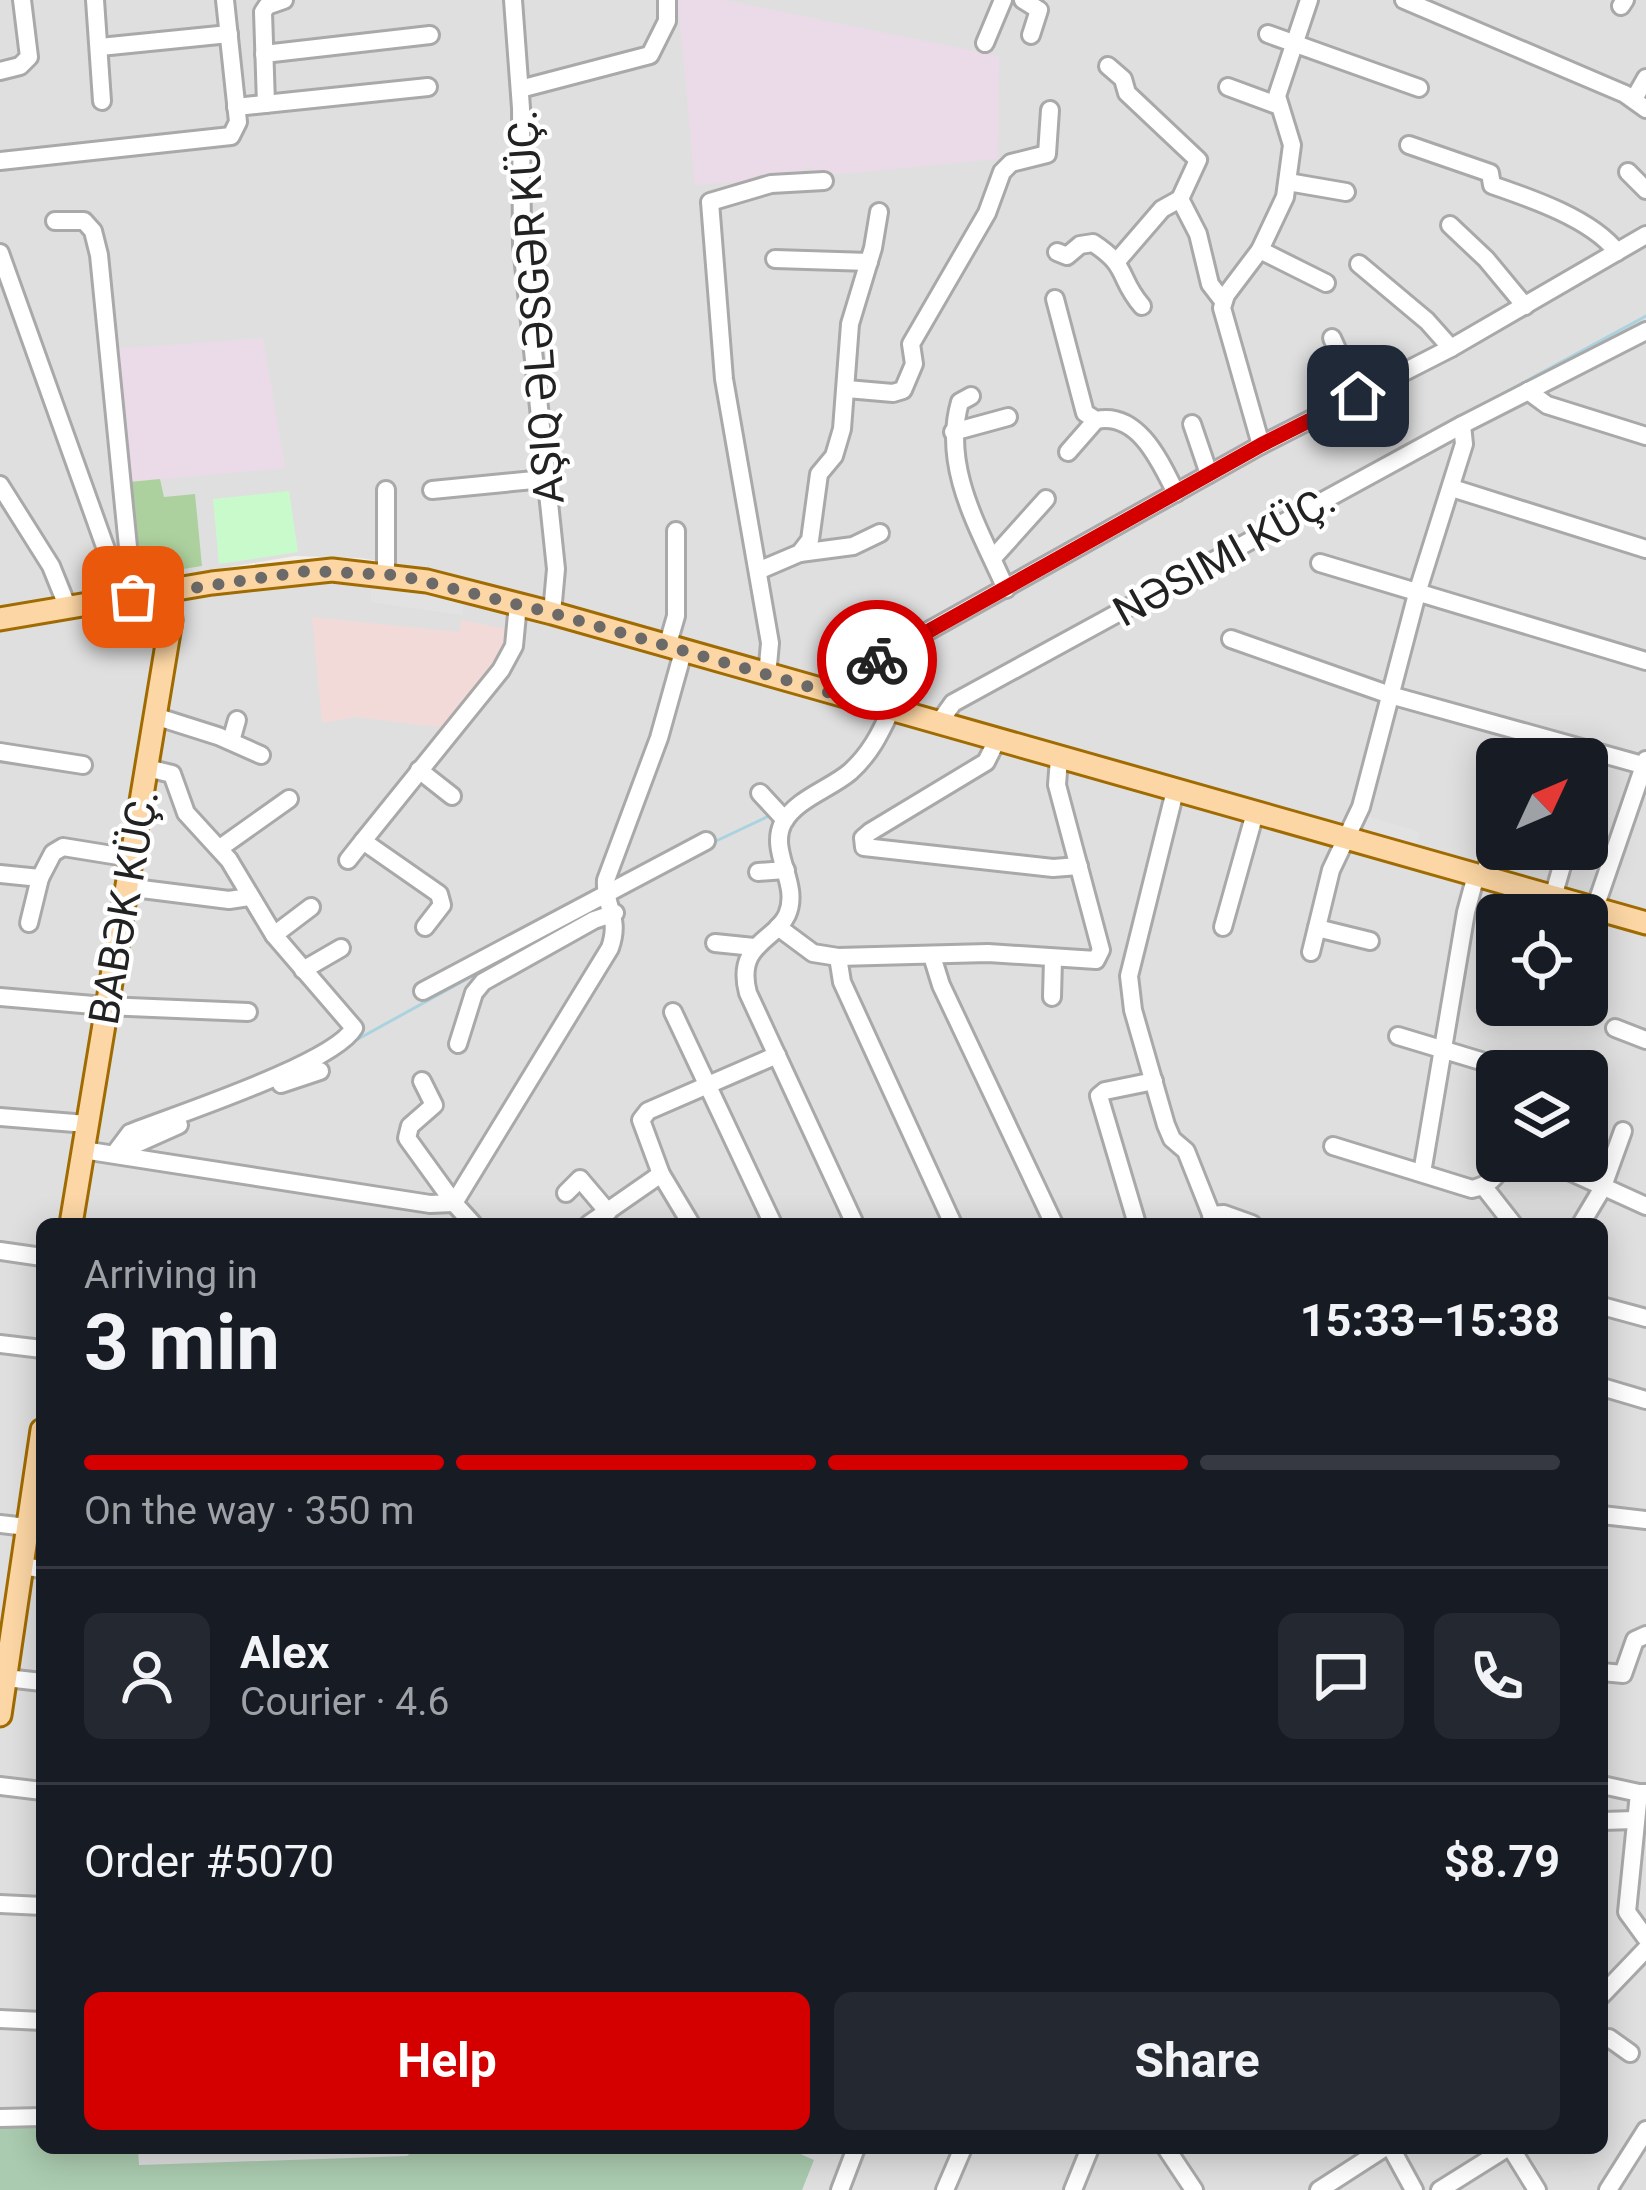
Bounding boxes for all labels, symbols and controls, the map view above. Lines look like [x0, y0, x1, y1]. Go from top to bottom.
street label: AŞIQ ƏLƏSGƏR KÜÇ. [497, 108, 574, 505]
pin [1307, 345, 1409, 447]
icon: home [1325, 363, 1391, 429]
street label: NƏSIMI KÜÇ. [1105, 474, 1344, 636]
pin [82, 546, 184, 648]
icon: bag [100, 564, 166, 630]
courier [817, 600, 937, 720]
icon: bike [844, 627, 910, 693]
north arrow [1476, 738, 1608, 870]
map controls [1476, 738, 1608, 1182]
street label: BABƏK KÜÇ. [79, 786, 168, 1028]
button: locate [1476, 894, 1608, 1026]
button: layers [1476, 1050, 1608, 1182]
text: Arriving in [84, 1252, 258, 1298]
text: 15:33–15:38 [1300, 1294, 1560, 1347]
text: 3 min [84, 1297, 280, 1388]
text: On the way · 350 m [84, 1488, 415, 1534]
button: person [84, 1613, 210, 1739]
button: chat [1278, 1613, 1404, 1739]
button: phone [1434, 1613, 1560, 1739]
text: Alex [240, 1626, 329, 1679]
text: Courier · 4.6 [240, 1679, 449, 1725]
text: Order #5070 [84, 1835, 334, 1888]
text: $8.79 [1444, 1835, 1560, 1888]
button: Help [84, 1992, 810, 2130]
button: Share [834, 1992, 1560, 2130]

